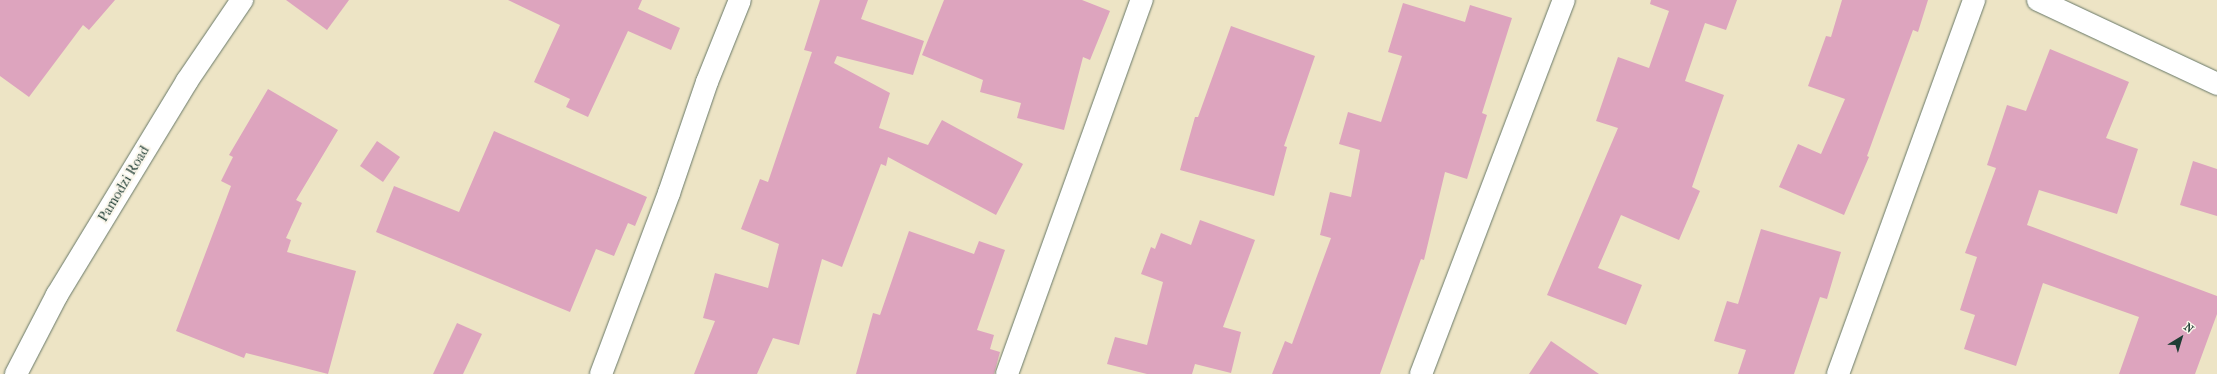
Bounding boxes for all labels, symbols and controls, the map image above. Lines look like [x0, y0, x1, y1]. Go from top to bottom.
street label: Pamodzi Road [95, 143, 153, 225]
north arrow [2161, 318, 2201, 358]
text: N [2181, 320, 2196, 336]

